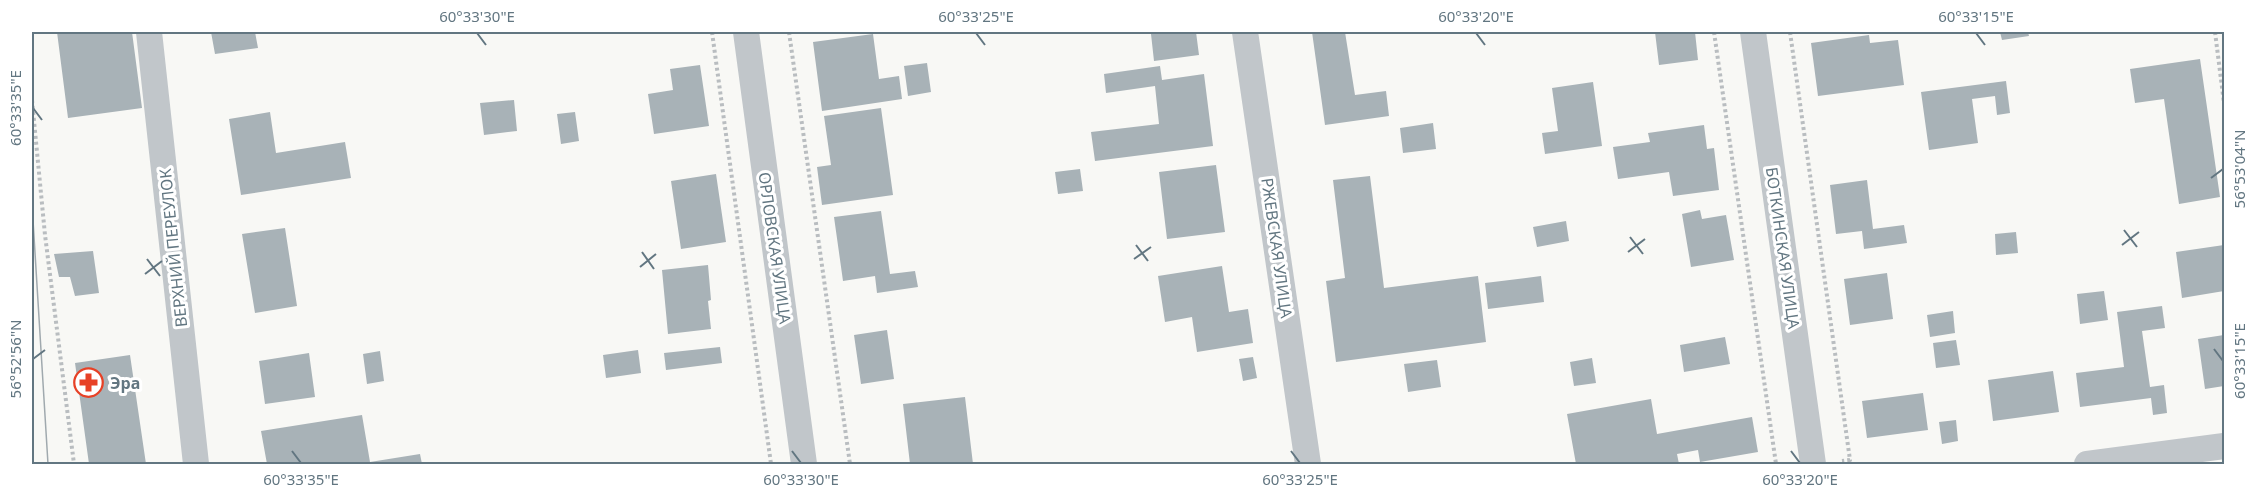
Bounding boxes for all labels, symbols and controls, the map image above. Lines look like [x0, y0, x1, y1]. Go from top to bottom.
text: 60°33'30"E [439, 6, 515, 26]
text: 60°33'25"E [938, 6, 1014, 26]
text: 60°33'20"E [1438, 6, 1514, 26]
text: 60°33'15"E [1938, 6, 2014, 26]
text: 60°33'35"E [5, 70, 25, 146]
text: 56°53'04"N [2229, 130, 2249, 208]
street label: БОТКИНСКАЯ УЛИЦА [1761, 166, 1805, 331]
street label: ВЕРХНИЙ ПЕРЕУЛОК [154, 168, 192, 328]
street label: ОРЛОВСКАЯ УЛИЦА [753, 171, 797, 326]
street label: РЖЕВСКАЯ УЛИЦА [1256, 176, 1298, 320]
text: 56°52'56"N [5, 320, 25, 398]
text: 60°33'15"E [2229, 323, 2249, 399]
pharmacy icon: Эра [73, 367, 105, 399]
place label: Эра [110, 372, 140, 394]
text: 60°33'35"E [263, 469, 339, 489]
text: 60°33'30"E [763, 469, 839, 489]
text: 60°33'25"E [1262, 469, 1338, 489]
text: 60°33'20"E [1762, 469, 1838, 489]

